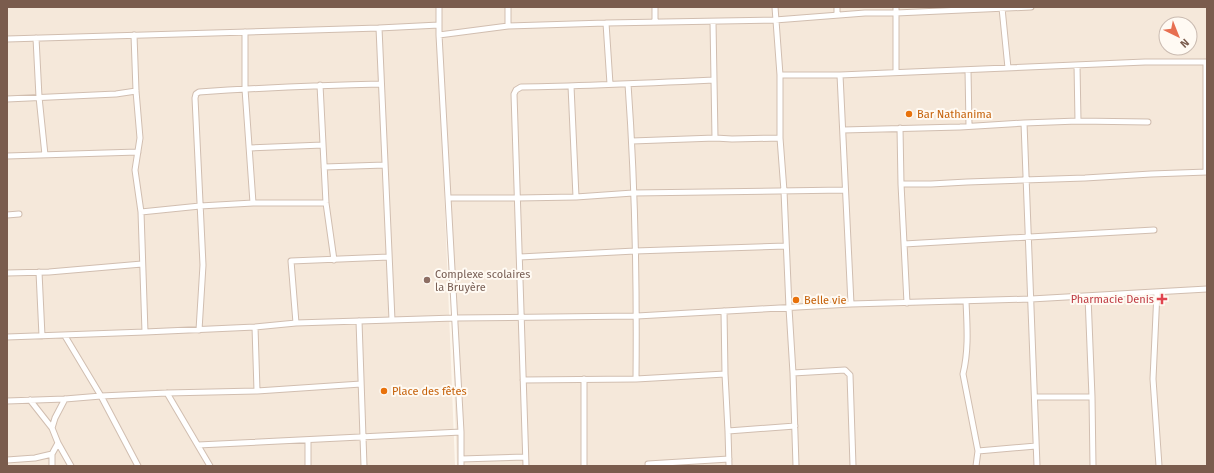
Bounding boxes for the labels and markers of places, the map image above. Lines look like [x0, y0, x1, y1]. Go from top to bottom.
place label: Bar Nathanima [917, 108, 992, 121]
marker: Bar Nathanima [904, 109, 914, 119]
place label: Complexe scolaires la Bruyère [435, 268, 530, 294]
marker: Complexe scolaires la Bruyère [422, 275, 432, 285]
place label: Pharmacie Denis [1071, 293, 1154, 306]
place label: Belle vie [804, 294, 847, 307]
marker: Pharmacie Denis [1157, 294, 1167, 304]
marker: Belle vie [791, 295, 801, 305]
place label: Place des fêtes [392, 385, 467, 398]
marker: Place des fêtes [379, 386, 389, 396]

